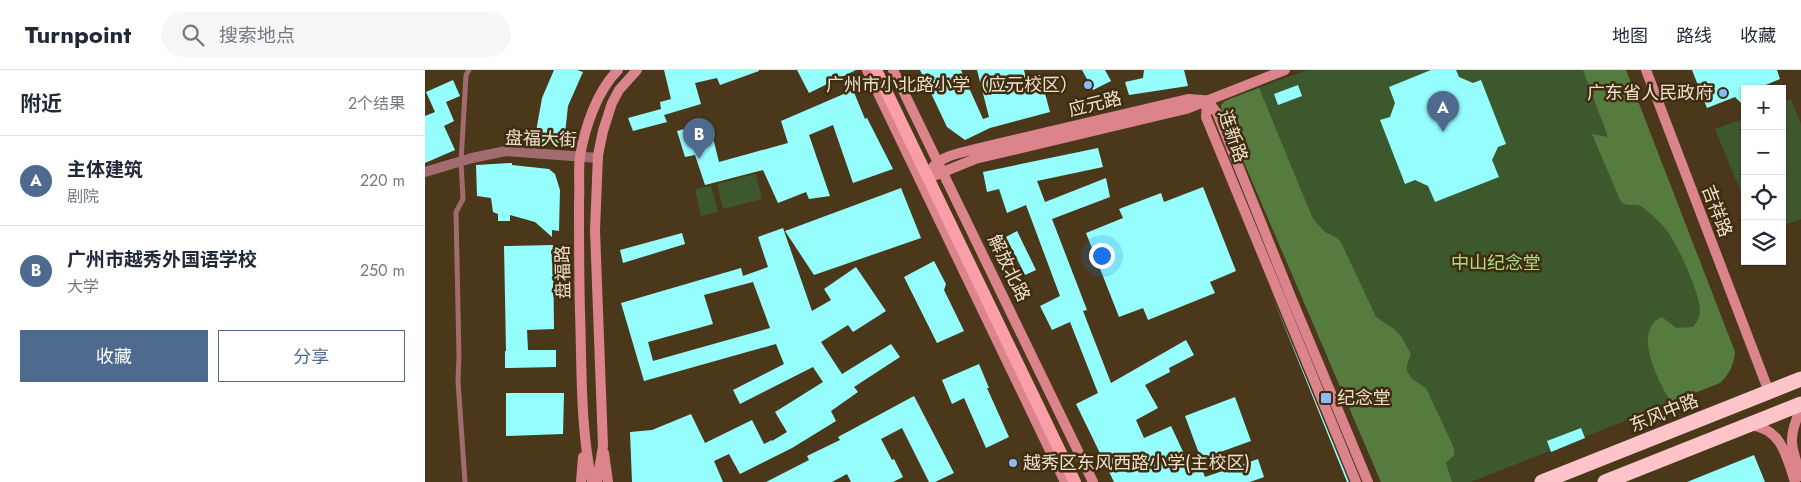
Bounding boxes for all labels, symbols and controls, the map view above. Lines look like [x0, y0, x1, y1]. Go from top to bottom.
search box [161, 12, 511, 57]
text: Turnpoint [25, 17, 131, 52]
icon: search [179, 21, 207, 49]
text: 搜索地点 [219, 22, 295, 49]
text: 地图 [1612, 23, 1648, 49]
text: 路线 [1676, 23, 1712, 49]
text: 收藏 [1740, 23, 1776, 49]
place label: 广州市小北路小学（应元校区） [826, 72, 1078, 98]
marker: 广州市小北路小学（应元校区） [1082, 79, 1094, 91]
place label: 广东省人民政府 [1587, 80, 1713, 106]
street label: 应元路 [1066, 85, 1124, 123]
map controls [1741, 85, 1786, 265]
button: + [1741, 85, 1786, 130]
marker: 广东省人民政府 [1717, 87, 1729, 99]
text: 附近 [20, 89, 62, 119]
pin: A [1427, 91, 1459, 132]
text: 2个结果 [348, 92, 405, 115]
street label: 连新路 [1212, 106, 1254, 166]
pin: B [683, 118, 715, 159]
street label: 盘福大街 [505, 125, 577, 153]
button: − [1741, 130, 1786, 175]
text: 主体建筑 [67, 156, 143, 183]
text: A [30, 169, 42, 192]
text: 220 m [360, 169, 405, 192]
button: locate [1741, 175, 1786, 220]
street label: 吉祥路 [1695, 181, 1739, 241]
text: 剧院 [67, 185, 99, 208]
button: layers [1741, 220, 1786, 265]
street label: 解放北路 [982, 230, 1036, 306]
your location [1089, 243, 1115, 269]
street label: 盘福路 [550, 245, 576, 299]
text: 广州市越秀外国语学校 [67, 246, 257, 273]
park label: 中山纪念堂 [1451, 250, 1541, 276]
text: B [31, 259, 41, 282]
text: 250 m [360, 259, 405, 282]
text: 大学 [67, 275, 99, 298]
button: 收藏 [20, 330, 208, 382]
button: 分享 [218, 330, 405, 382]
place label: 纪念堂 [1337, 385, 1391, 411]
street label: 东风中路 [1626, 387, 1702, 439]
marker: 纪念堂 [1319, 391, 1333, 405]
place label: 越秀区东风西路小学(主校区) [1023, 450, 1250, 476]
marker: 越秀区东风西路小学(主校区) [1007, 457, 1019, 469]

